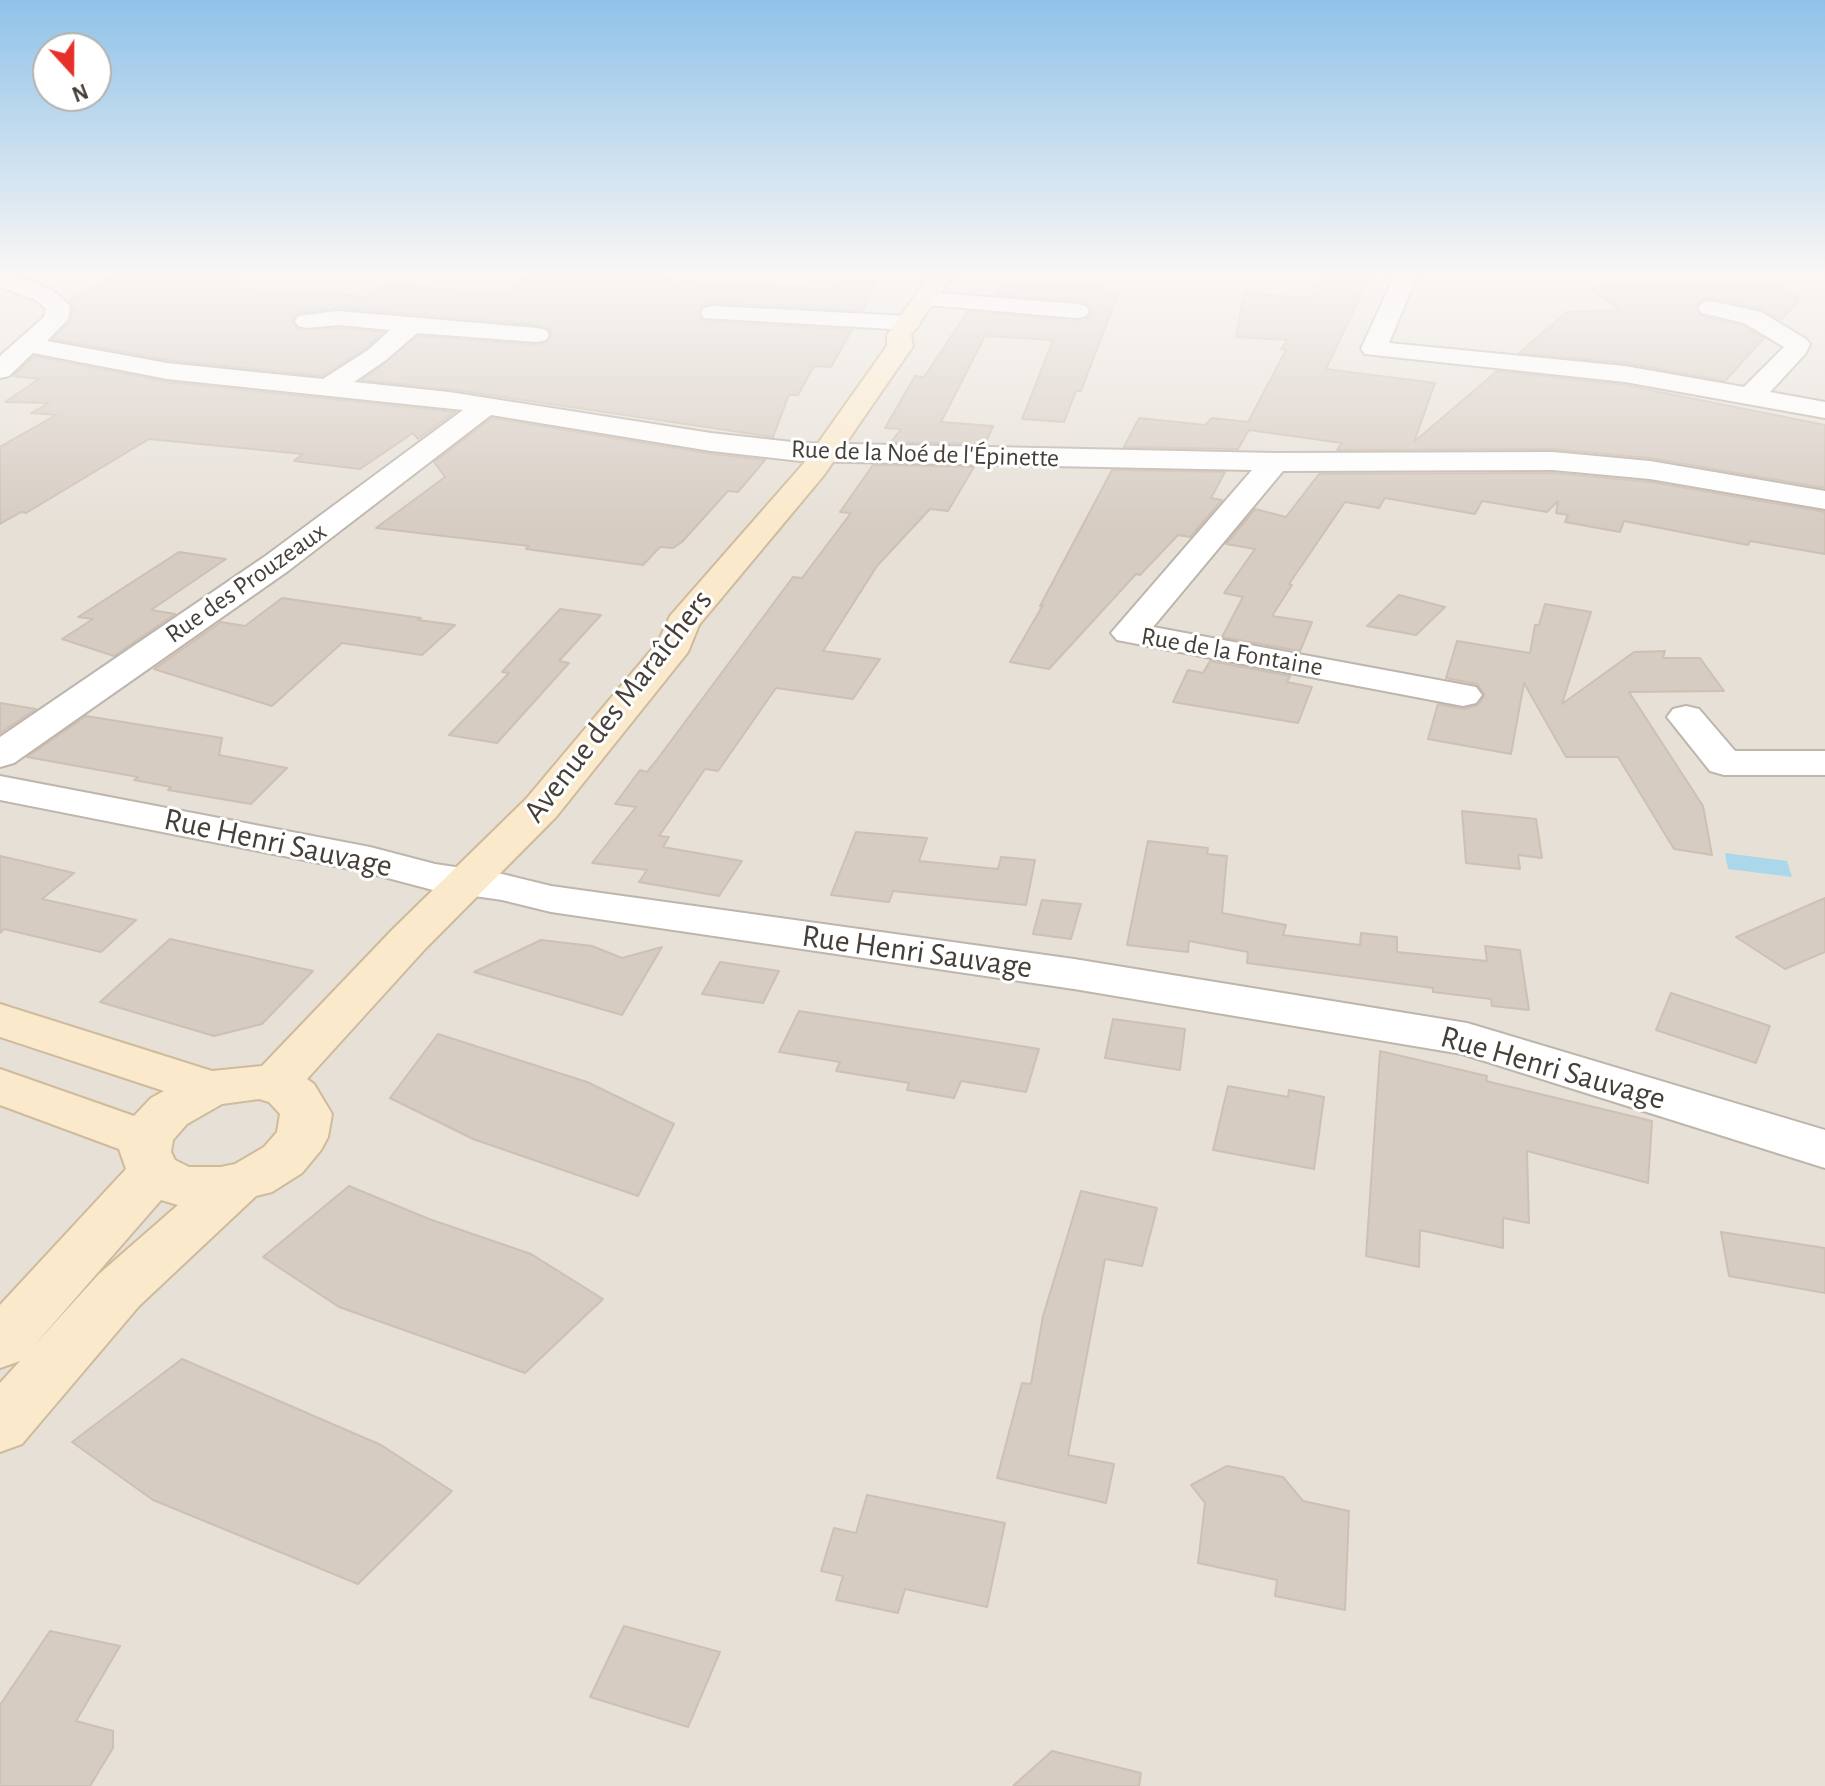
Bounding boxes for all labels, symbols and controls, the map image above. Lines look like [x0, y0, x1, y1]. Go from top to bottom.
north arrow [32, 32, 112, 112]
text: N [69, 80, 91, 106]
street label: Rue de la Noé de l'Épinette [790, 434, 1060, 474]
street label: Rue des Prouzeaux [160, 516, 332, 650]
street label: Avenue des Maraîchers [515, 582, 721, 830]
street label: Rue de la Fontaine [1139, 621, 1325, 683]
street label: Rue Henri Sauvage [160, 800, 396, 886]
street label: Rue Henri Sauvage [799, 917, 1035, 987]
street label: Rue Henri Sauvage [1436, 1018, 1670, 1118]

